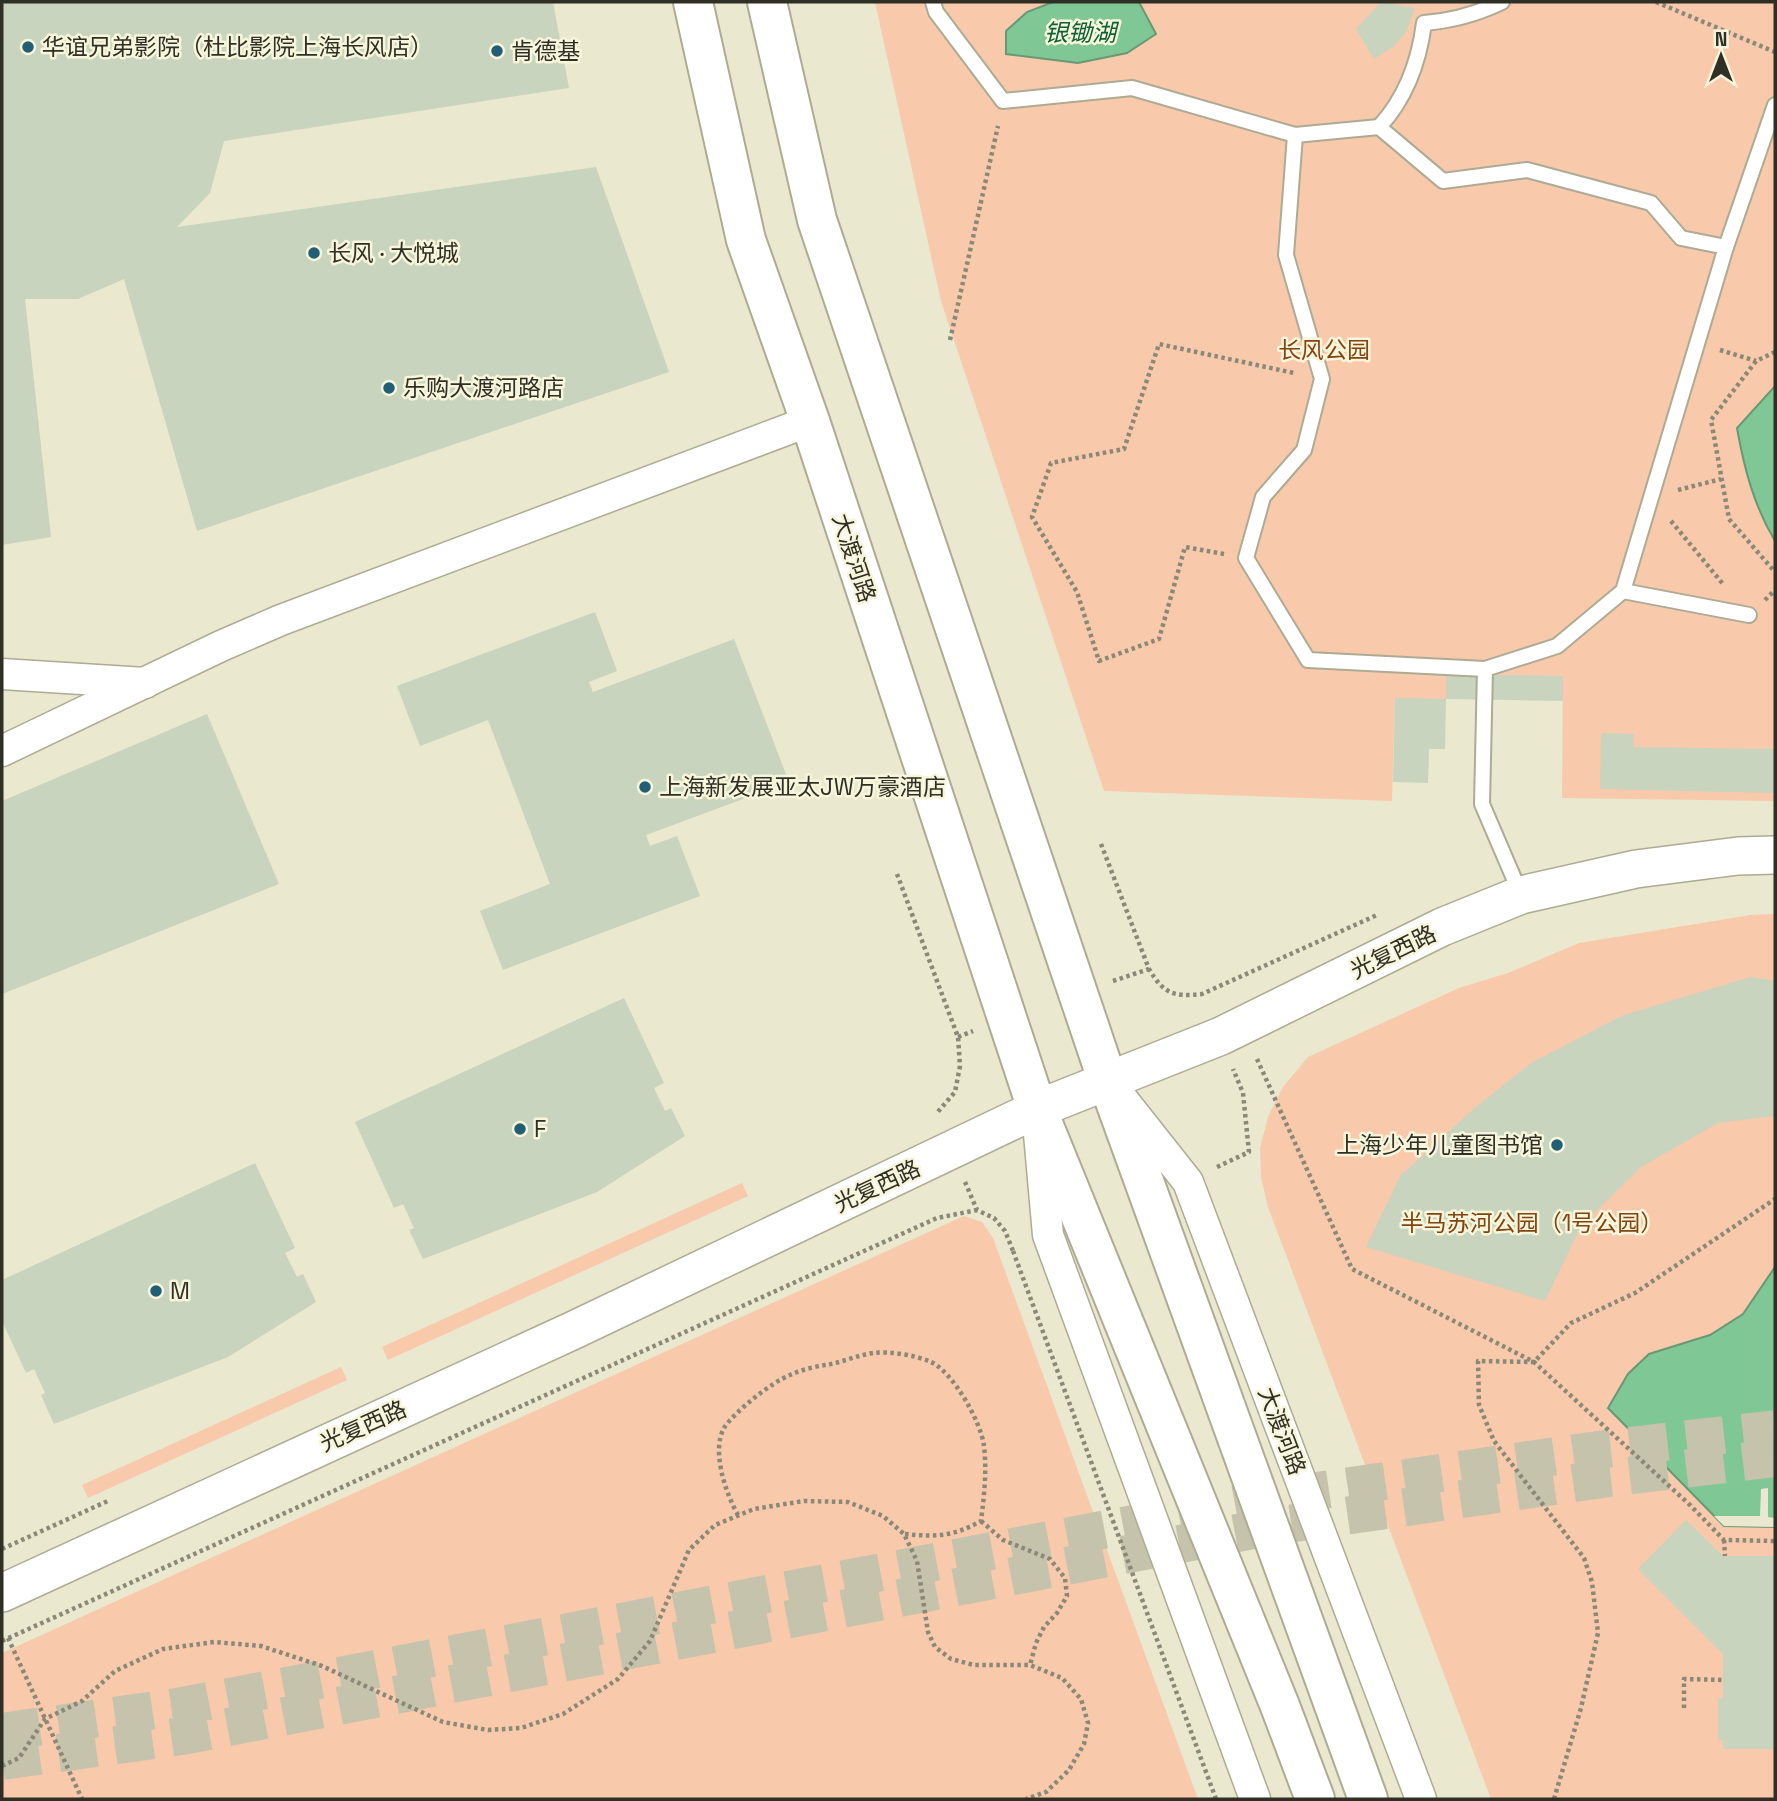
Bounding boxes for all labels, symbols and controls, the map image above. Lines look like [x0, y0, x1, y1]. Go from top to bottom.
water label: 银锄湖 [1044, 17, 1120, 48]
north arrow [1686, 21, 1756, 91]
text: N [1715, 27, 1727, 52]
place label: 华谊兄弟影院（杜比影院上海长风店） [42, 32, 433, 62]
place label: 肯德基 [511, 36, 580, 66]
marker: 华谊兄弟影院（杜比影院上海长风店） [20, 39, 36, 55]
marker: 肯德基 [489, 43, 505, 59]
place label: 长风 · 大悦城 [328, 238, 459, 268]
marker: 长风 · 大悦城 [306, 245, 322, 261]
park label: 长风公园 [1278, 335, 1370, 365]
place label: 乐购大渡河路店 [403, 373, 564, 403]
marker: 乐购大渡河路店 [381, 380, 397, 396]
street label: 大渡河路 [826, 510, 882, 606]
place label: 上海新发展亚太JW万豪酒店 [659, 772, 946, 802]
marker: 上海新发展亚太JW万豪酒店 [637, 779, 653, 795]
street label: 光复西路 [1345, 918, 1441, 986]
place label: F [534, 1114, 546, 1144]
marker: F [512, 1121, 528, 1137]
place label: 上海少年儿童图书馆 [1336, 1130, 1543, 1160]
marker: 上海少年儿童图书馆 [1549, 1137, 1565, 1153]
street label: 光复西路 [829, 1153, 925, 1219]
park label: 半马苏河公园（1号公园） [1401, 1208, 1663, 1238]
place label: M [170, 1276, 190, 1306]
marker: M [148, 1283, 164, 1299]
street label: 大渡河路 [1252, 1383, 1312, 1479]
street label: 光复西路 [315, 1394, 411, 1458]

